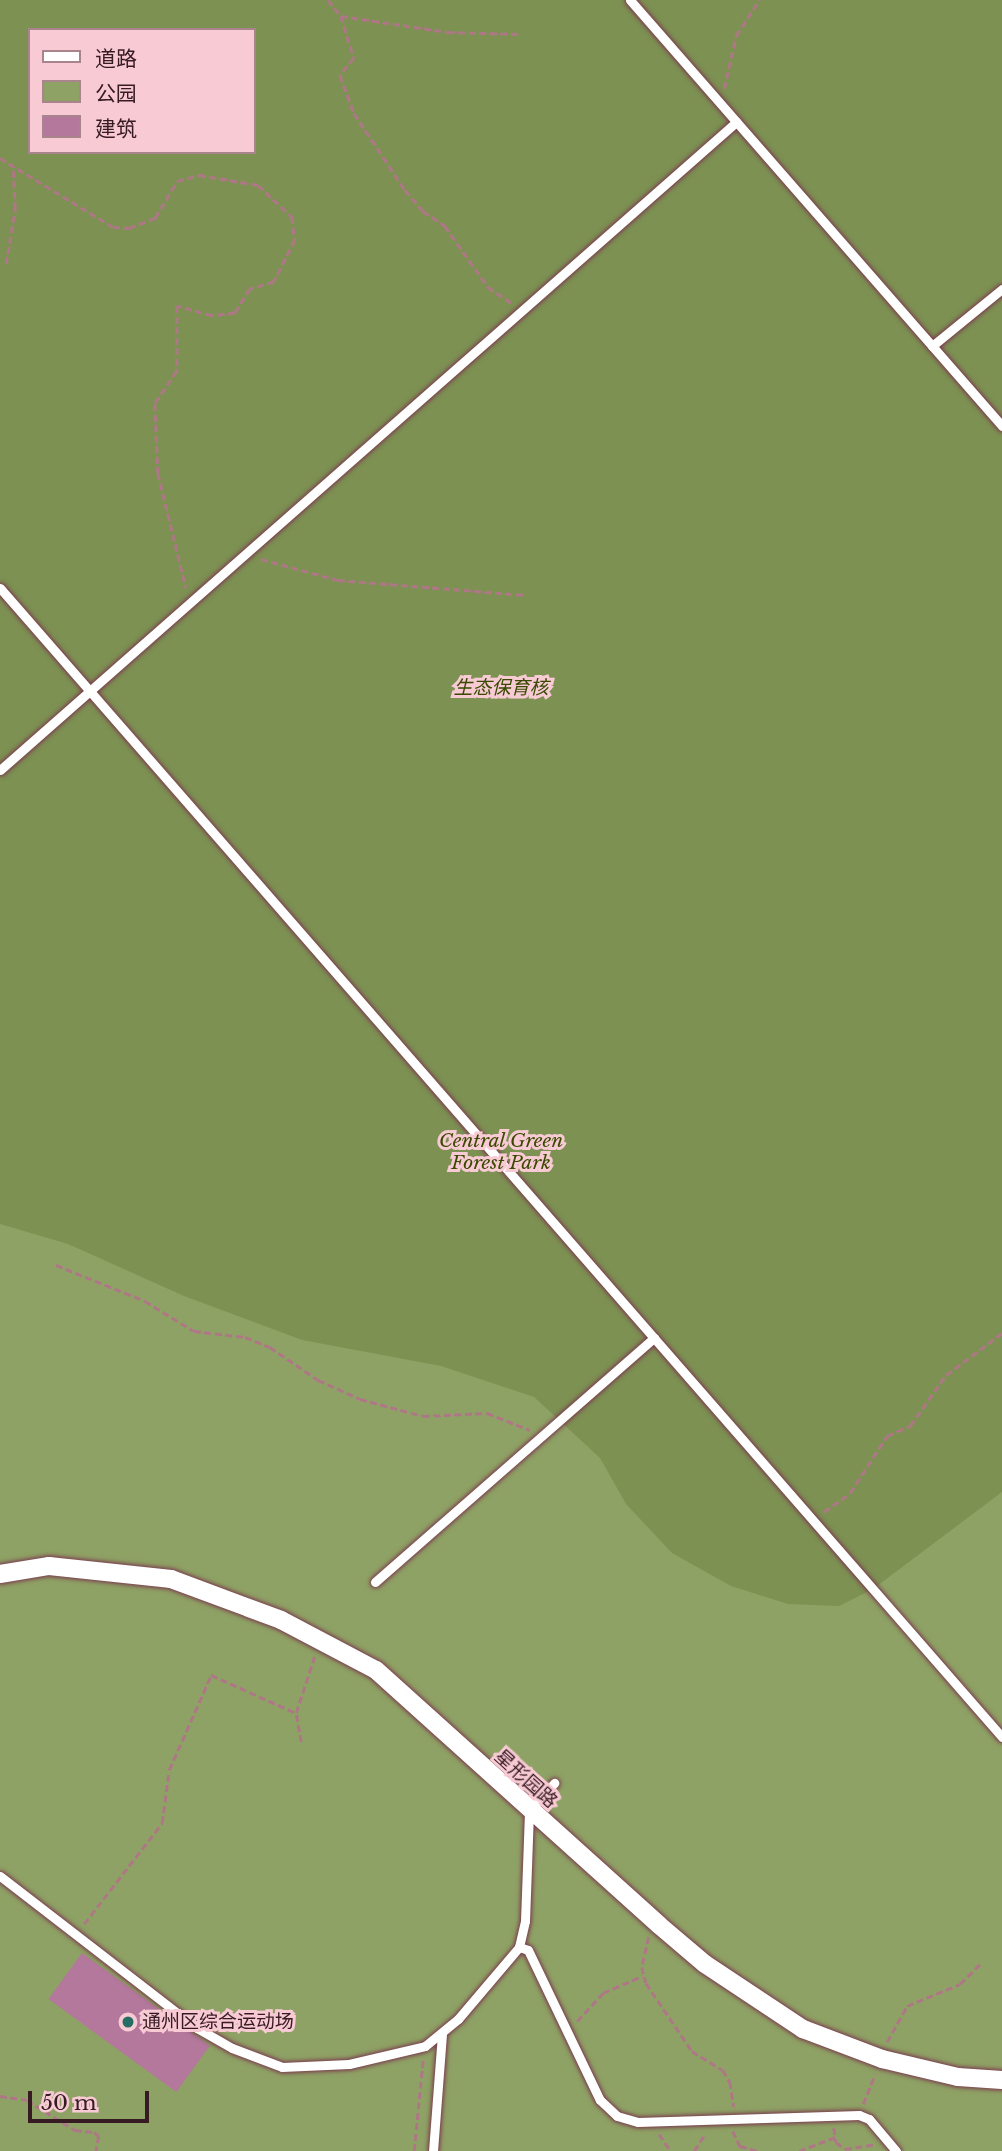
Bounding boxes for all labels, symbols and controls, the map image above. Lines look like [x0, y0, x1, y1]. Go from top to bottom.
legend [28, 28, 256, 154]
text: 道路 [95, 46, 137, 72]
text: 公园 [95, 81, 137, 107]
text: 建筑 [95, 116, 137, 142]
park label: 生态保育核 [454, 677, 548, 699]
park label: Central Green Forest Park [439, 1130, 563, 1174]
street label: 星形园路 [490, 1745, 562, 1813]
place label: 通州区综合运动场 [142, 2011, 294, 2033]
marker: 通州区综合运动场 [120, 2014, 136, 2030]
scale bar [32, 2078, 152, 2122]
text: 50 m [41, 2090, 96, 2116]

